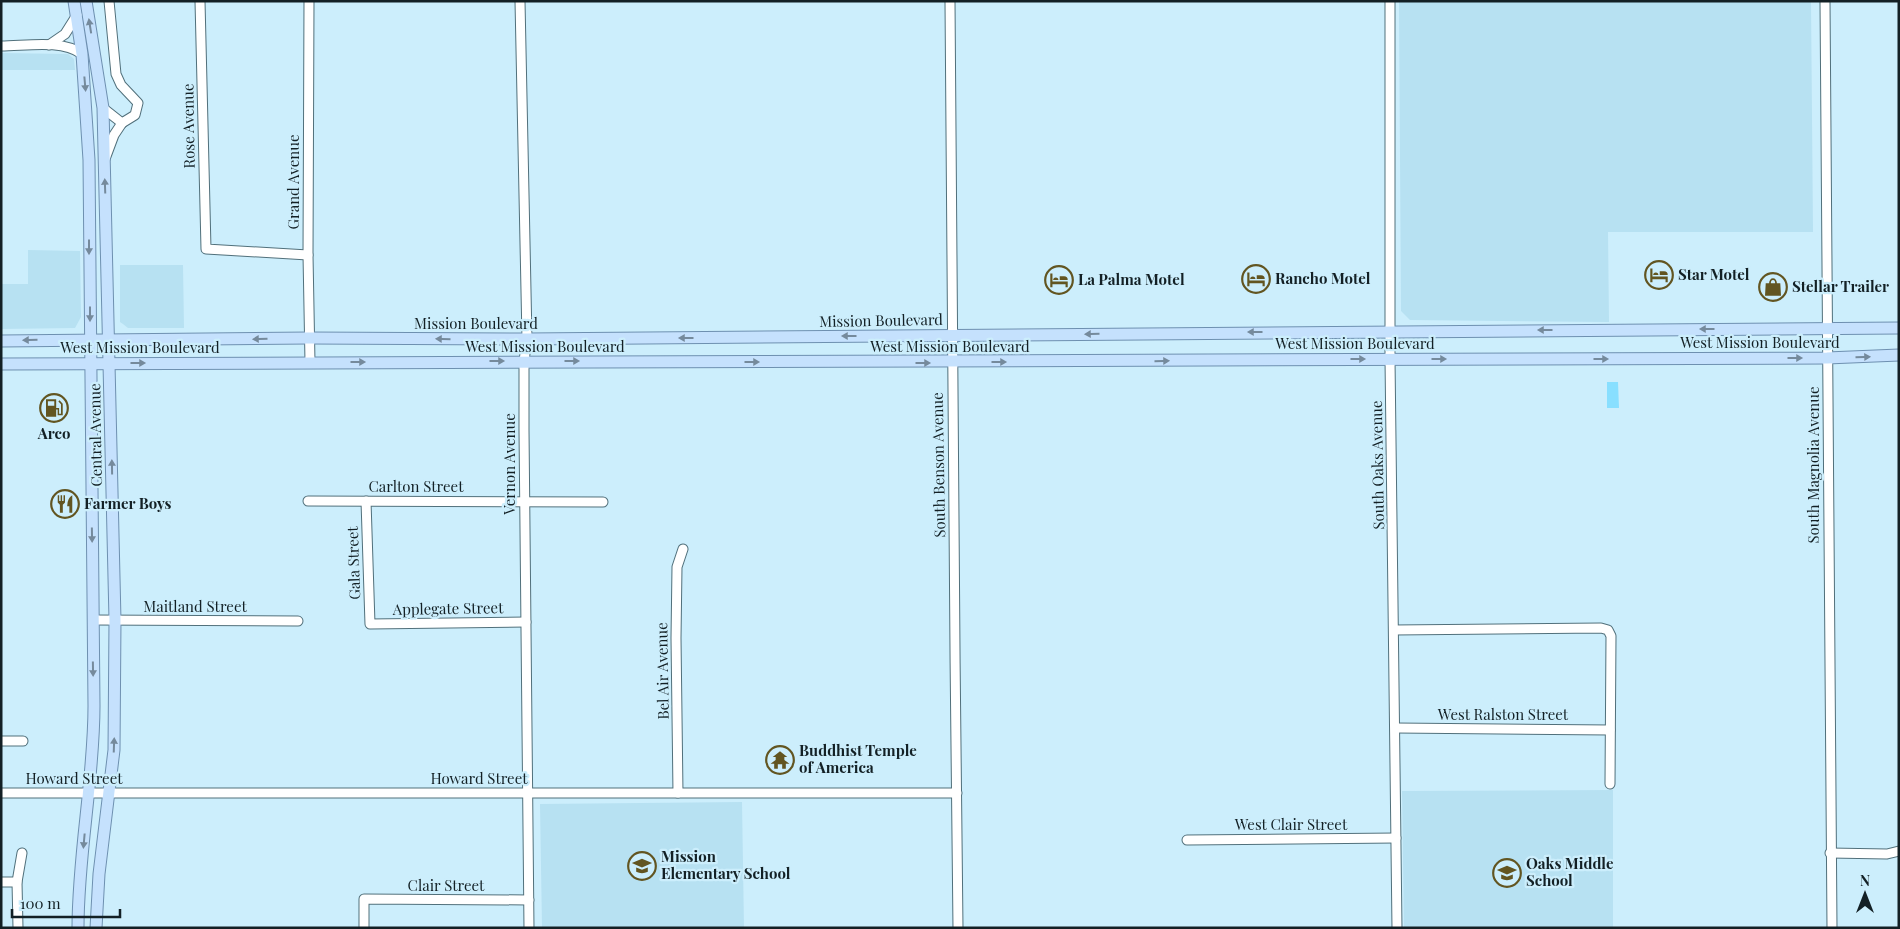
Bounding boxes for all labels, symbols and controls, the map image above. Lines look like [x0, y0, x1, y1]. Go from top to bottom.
one-way arrow [85, 17, 93, 33]
one-way arrow [81, 77, 89, 93]
street label: Rose Avenue [177, 83, 199, 169]
street label: Grand Avenue [283, 134, 303, 230]
one-way arrow [101, 178, 109, 194]
one-way arrow [85, 239, 93, 255]
hotel icon: Star Motel [1644, 260, 1674, 290]
hotel icon: Rancho Motel [1241, 264, 1271, 294]
place label: Star Motel [1678, 264, 1750, 284]
hotel icon: La Palma Motel [1044, 265, 1074, 295]
place label: Rancho Motel [1275, 268, 1371, 288]
place label: La Palma Motel [1078, 269, 1185, 289]
shop icon: Stellar Trailer [1758, 272, 1788, 302]
place label: Stellar Trailer [1792, 276, 1889, 296]
one-way arrow [86, 306, 94, 322]
street label: Mission Boulevard [819, 309, 943, 331]
street label: Mission Boulevard [414, 313, 538, 333]
one-way arrow [1699, 325, 1715, 333]
one-way arrow [1537, 326, 1553, 334]
one-way arrow [1247, 328, 1263, 336]
one-way arrow [1084, 330, 1100, 338]
one-way arrow [841, 332, 857, 340]
street label: West Mission Boulevard [1679, 332, 1840, 352]
street label: West Mission Boulevard [1274, 333, 1435, 353]
one-way arrow [678, 334, 694, 342]
one-way arrow [252, 335, 268, 343]
one-way arrow [435, 335, 451, 343]
street label: West Mission Boulevard [464, 336, 625, 356]
street label: West Mission Boulevard [869, 336, 1030, 356]
one-way arrow [22, 337, 38, 345]
street label: West Mission Boulevard [59, 337, 220, 357]
one-way arrow [1855, 352, 1871, 360]
one-way arrow [1787, 354, 1803, 362]
one-way arrow [1350, 355, 1366, 363]
one-way arrow [1431, 355, 1447, 363]
one-way arrow [1594, 355, 1610, 363]
one-way arrow [489, 357, 505, 365]
one-way arrow [565, 357, 581, 365]
one-way arrow [1154, 357, 1170, 365]
one-way arrow [351, 358, 367, 366]
one-way arrow [745, 358, 761, 366]
one-way arrow [992, 358, 1008, 366]
one-way arrow [131, 359, 147, 367]
one-way arrow [915, 359, 931, 367]
street label: Central Avenue [84, 383, 106, 487]
street label: South Magnolia Avenue [1803, 386, 1823, 544]
street label: South Benson Avenue [927, 392, 949, 538]
fuel station icon: Arco [39, 393, 69, 423]
street label: South Oaks Avenue [1366, 400, 1388, 530]
street label: Vernon Avenue [499, 413, 519, 516]
place label: Arco [37, 423, 70, 443]
one-way arrow [108, 458, 116, 474]
street label: Carlton Street [369, 476, 464, 496]
restaurant icon: Farmer Boys [50, 489, 80, 519]
place label: Farmer Boys [84, 493, 172, 513]
street label: Gala Street [342, 525, 364, 600]
one-way arrow [88, 527, 96, 543]
street label: Maitland Street [143, 596, 247, 616]
street label: Applegate Street [391, 597, 504, 619]
street label: Bel Air Avenue [651, 622, 673, 720]
one-way arrow [90, 661, 98, 677]
street label: West Ralston Street [1437, 704, 1569, 724]
one-way arrow [110, 737, 118, 753]
place label: Buddhist Temple of America [799, 740, 917, 777]
temple icon: Buddhist Temple of America [765, 745, 795, 775]
street label: Howard Street [25, 768, 123, 788]
street label: Howard Street [430, 768, 528, 788]
street label: West Clair Street [1234, 814, 1348, 834]
one-way arrow [79, 834, 87, 850]
place label: Mission Elementary School [661, 846, 791, 883]
school or university icon: Mission Elementary School [627, 851, 657, 881]
place label: Oaks Middle School [1526, 853, 1614, 890]
school or university icon: Oaks Middle School [1492, 858, 1522, 888]
north arrow [1840, 869, 1890, 919]
text: N [1860, 871, 1870, 890]
street label: Clair Street [408, 875, 485, 895]
scale bar [12, 886, 120, 918]
text: 100 m [20, 893, 61, 913]

